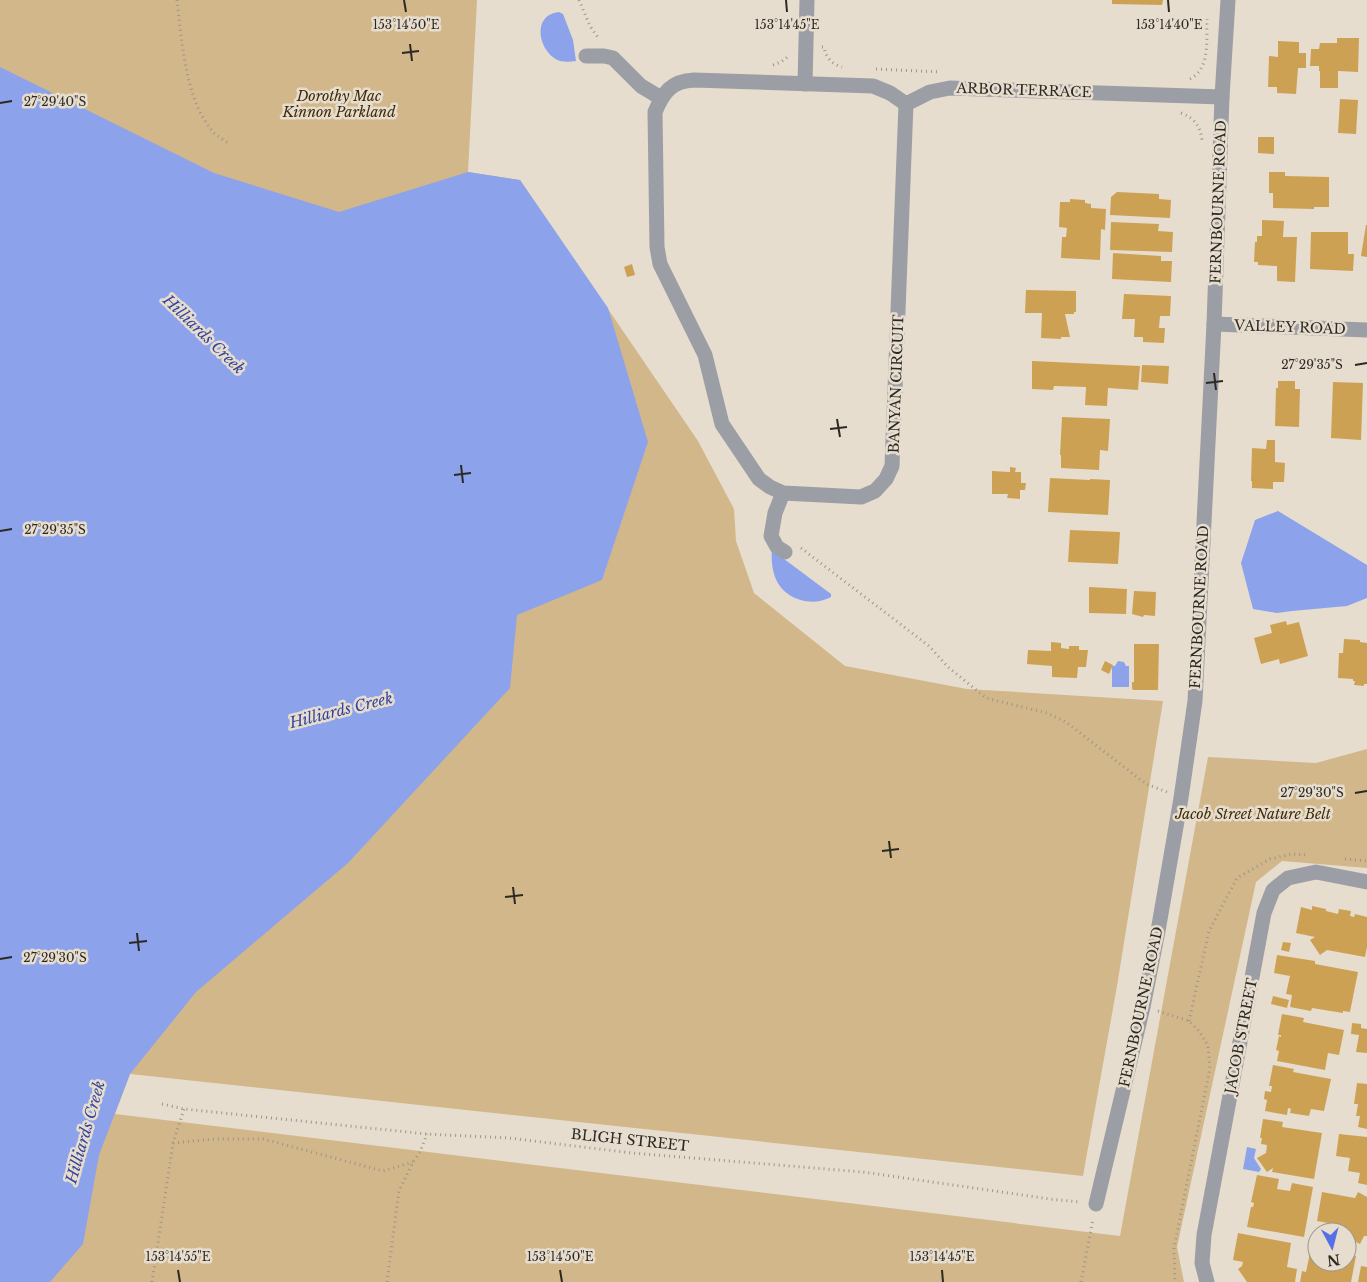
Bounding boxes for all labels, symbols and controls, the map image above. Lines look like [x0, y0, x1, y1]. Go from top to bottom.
text: 153°14'50"E [373, 17, 440, 32]
text: 153°14'45"E [755, 17, 820, 32]
text: 153°14'40"E [1136, 17, 1203, 32]
street label: ARBOR TERRACE [955, 79, 1092, 101]
park label: Dorothy Mac Kinnon Parkland [281, 87, 396, 121]
text: 27°29'40"S [24, 94, 87, 109]
street label: FERNBOURNE ROAD [1206, 120, 1230, 284]
water label: Hilliards Creek [159, 290, 249, 378]
street label: BANYAN CIRCUIT [885, 314, 907, 454]
street label: VALLEY ROAD [1233, 316, 1346, 338]
text: 27°29'35"S [1281, 357, 1343, 372]
text: 27°29'35"S [24, 522, 86, 537]
street label: FERNBOURNE ROAD [1186, 525, 1212, 689]
water label: Hilliards Creek [286, 688, 395, 732]
text: 27°29'30"S [1280, 785, 1344, 800]
park label: Jacob Street Nature Belt [1174, 805, 1332, 823]
street label: FERNBOURNE ROAD [1115, 925, 1167, 1089]
text: 27°29'30"S [23, 950, 87, 965]
street label: JACOB STREET [1221, 976, 1261, 1097]
water label: Hilliards Creek [61, 1078, 109, 1186]
street label: BLIGH STREET [570, 1125, 690, 1155]
north arrow [1307, 1222, 1357, 1272]
text: 153°14'55"E [146, 1249, 211, 1264]
text: 153°14'50"E [527, 1249, 594, 1264]
text: 153°14'45"E [910, 1249, 975, 1264]
text: N [1326, 1250, 1341, 1270]

